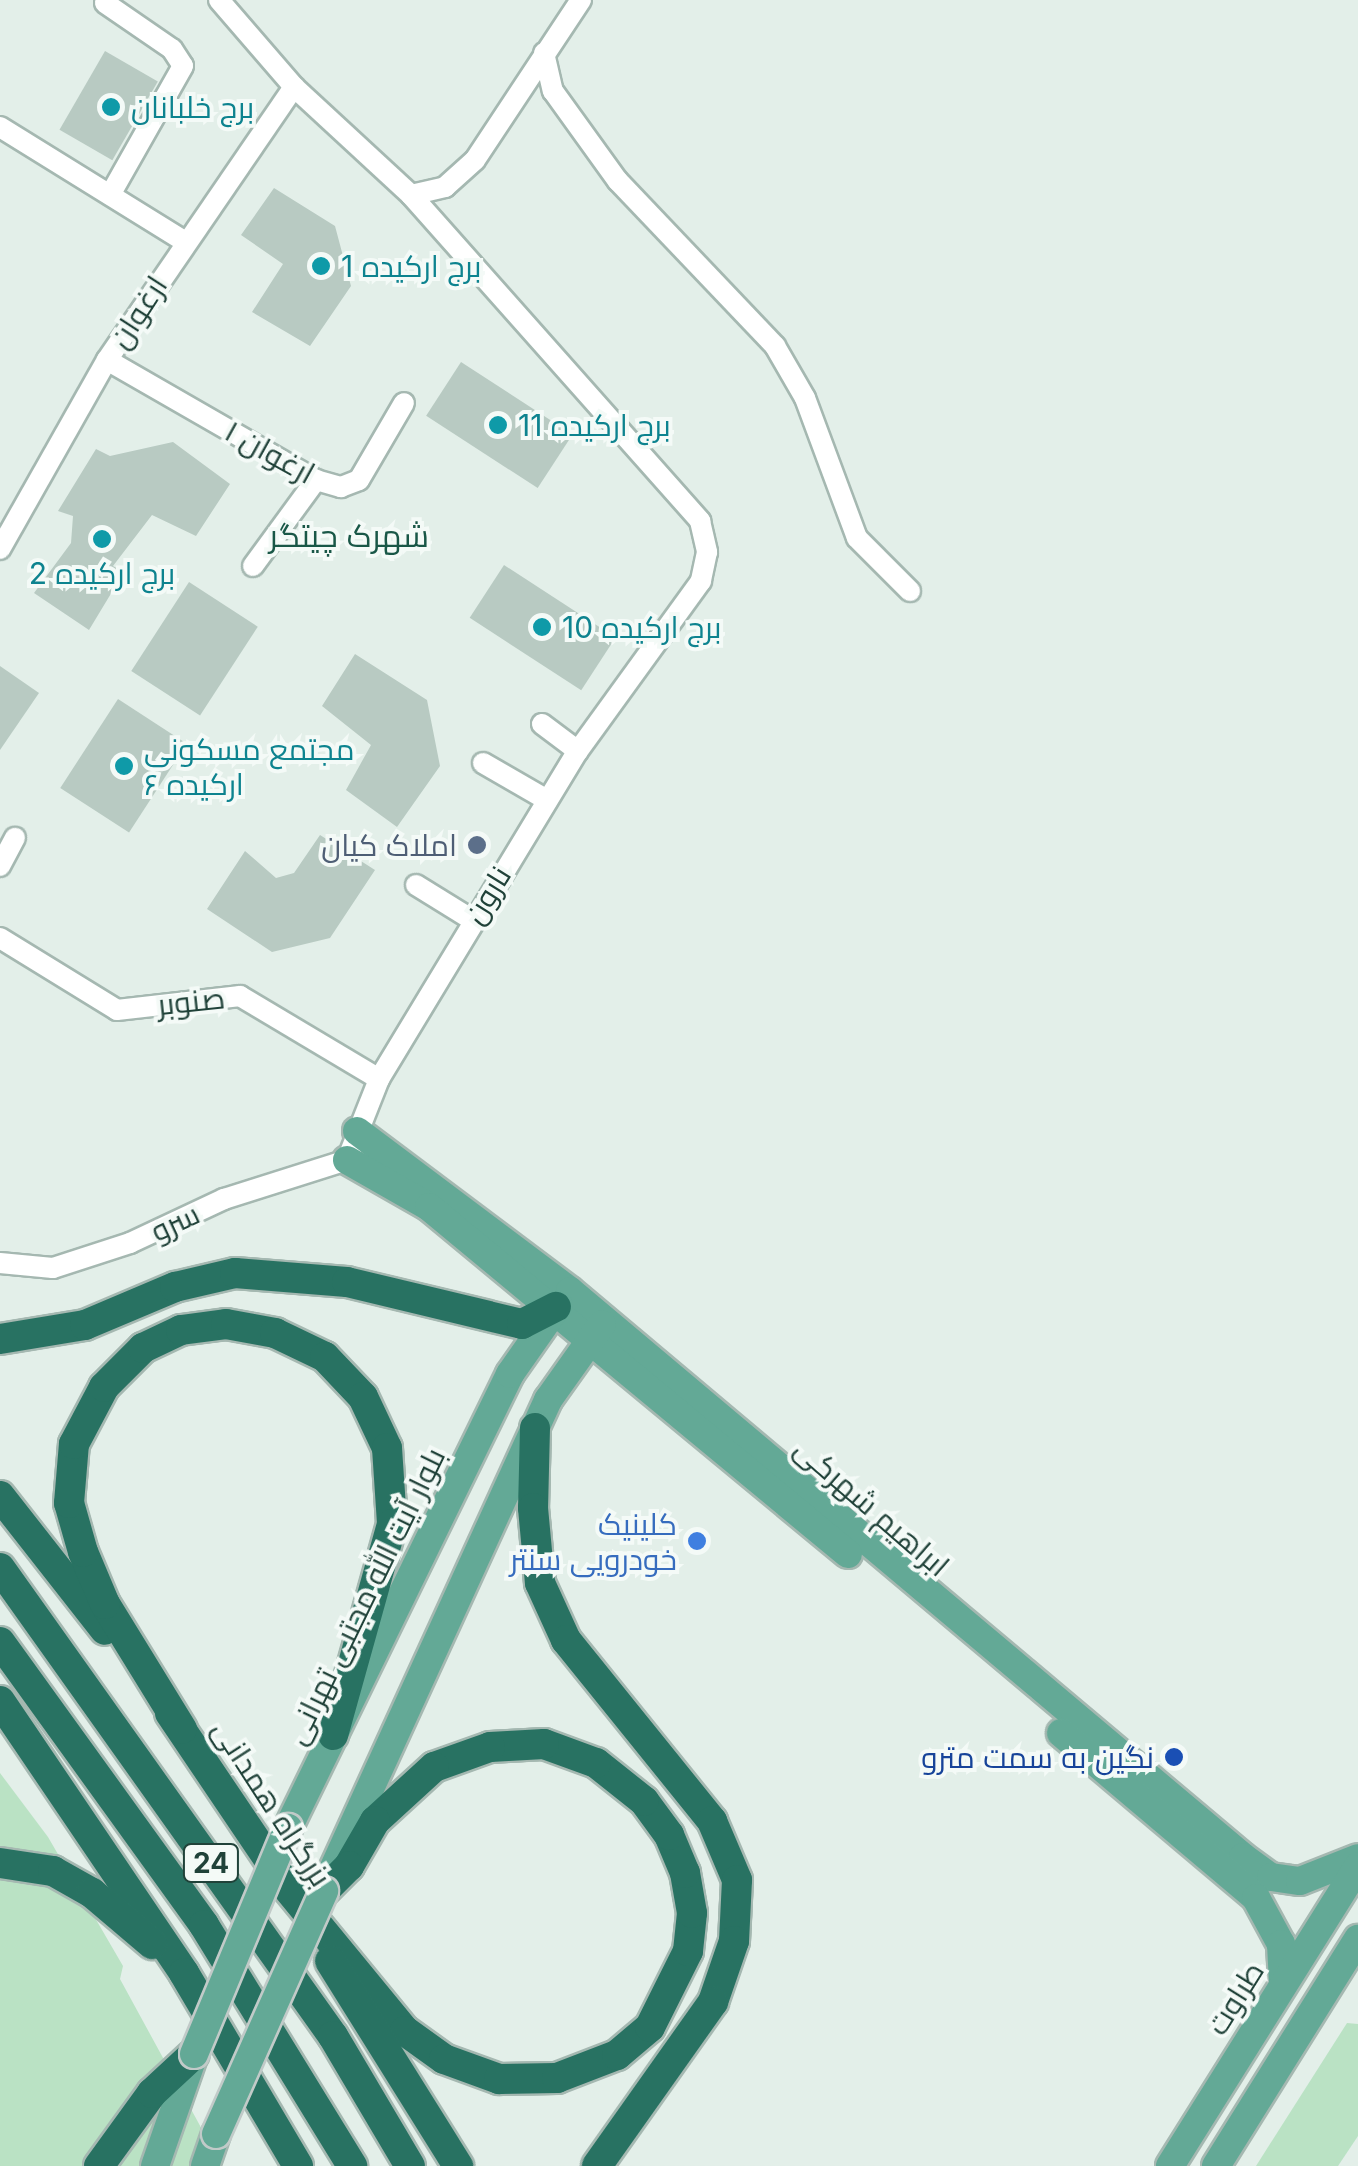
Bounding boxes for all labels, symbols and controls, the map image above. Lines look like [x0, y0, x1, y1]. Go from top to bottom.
place label: برج خلبانان [131, 89, 254, 125]
marker: برج خلبانان [100, 96, 122, 118]
place label: برج ارکیده 1 [341, 248, 482, 284]
marker: برج ارکیده 1 [310, 255, 332, 277]
street label: ارغوان [101, 269, 175, 355]
place label: برج ارکیده 11 [518, 407, 671, 443]
street label: ارغوان ۱ [219, 413, 321, 491]
marker: برج ارکیده 11 [487, 414, 509, 436]
district label: شهرک چیتگر [269, 517, 429, 555]
marker: برج ارکیده 2 [91, 528, 113, 550]
place label: برج ارکیده 2 [29, 555, 175, 591]
place label: برج ارکیده 10 [562, 609, 722, 645]
marker: برج ارکیده 10 [531, 616, 553, 638]
place label: مجتمع مسکونی ارکیده ۶ [144, 731, 354, 802]
marker: مجتمع مسکونی ارکیده ۶ [113, 755, 135, 777]
place label: املاک کیان [321, 827, 457, 863]
marker: املاک کیان [466, 834, 488, 856]
street label: نارون [456, 860, 518, 930]
street label: صنوبر [155, 980, 227, 1022]
street label: سرو [145, 1195, 205, 1249]
street label: ابراهیم شهرکی [787, 1430, 957, 1584]
street label: بلوار آیت الله مجتبی تهرانی [277, 1442, 453, 1750]
place label: کلینیک خودرویی سنتر [510, 1506, 677, 1576]
marker: کلینیک خودرویی سنتر [686, 1530, 708, 1552]
street label: بزرگراه همدانی [205, 1713, 339, 1893]
place label: نگین به سمت مترو [921, 1739, 1154, 1775]
marker: نگین به سمت مترو [1163, 1746, 1185, 1768]
road number: 24 [181, 1840, 241, 1886]
street label: طراوت [1199, 1955, 1271, 2041]

